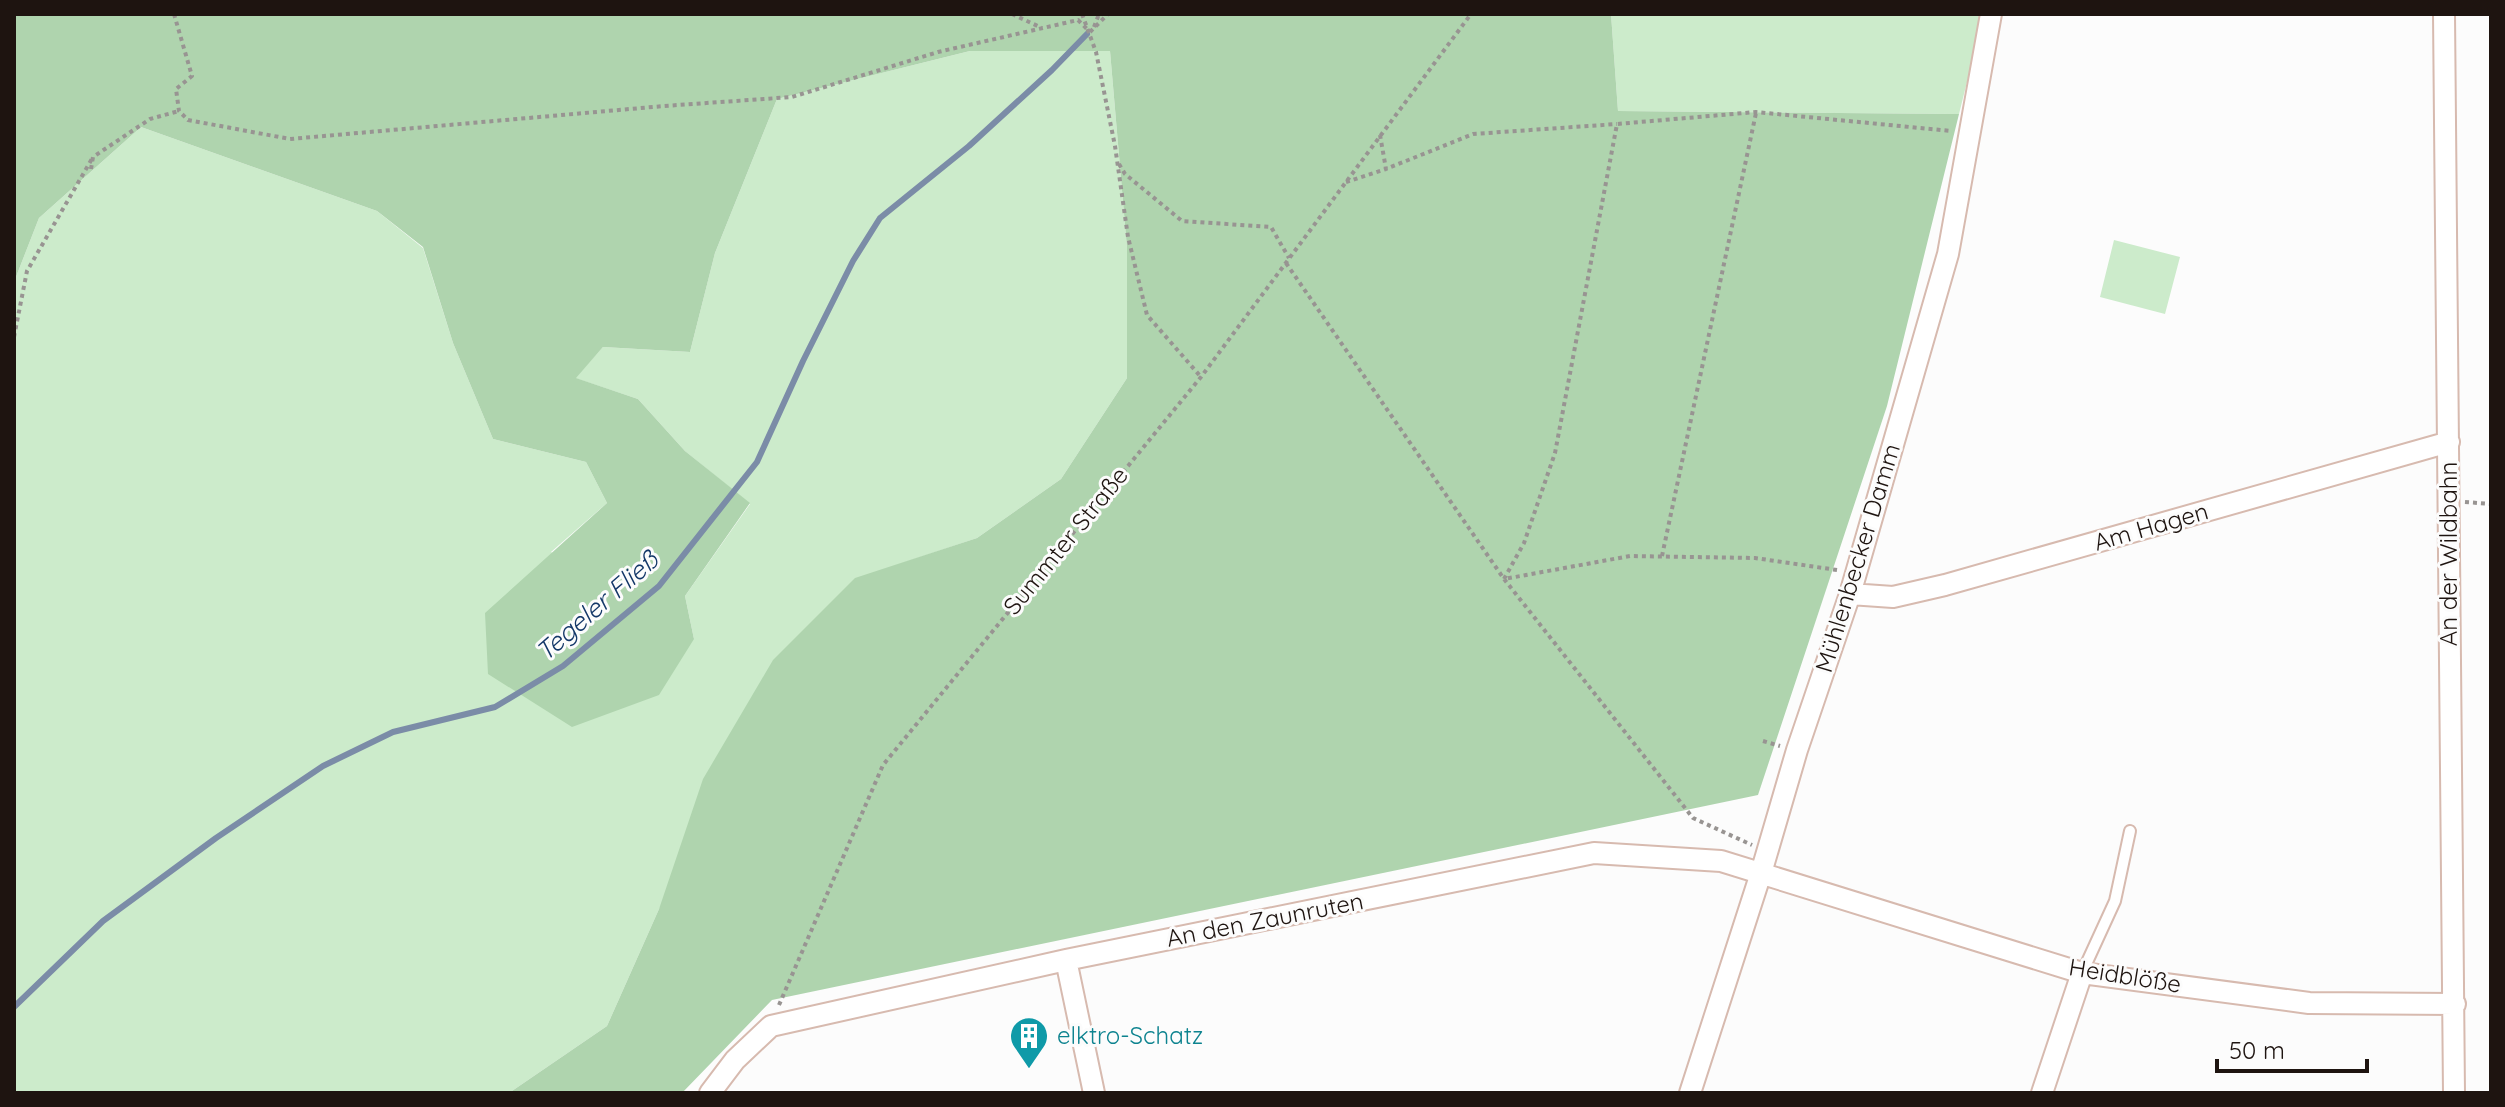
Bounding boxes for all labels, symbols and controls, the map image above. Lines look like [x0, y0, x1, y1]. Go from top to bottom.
street label: Mühlenbecker Damm [1808, 440, 1906, 676]
street label: Summter Straße [996, 460, 1134, 620]
street label: An der Wildbahn [2433, 462, 2463, 646]
street label: Am Hagen [2090, 495, 2211, 557]
water label: Tegeler Fließ [529, 543, 666, 668]
street label: An den Zaunruten [1164, 885, 1366, 953]
street label: Heidblöße [2067, 951, 2183, 999]
building icon: elktro-Schatz [1008, 1015, 1050, 1070]
place label: elktro-Schatz [1057, 1020, 1203, 1050]
scale bar [2217, 1023, 2367, 1073]
text: 50 m [2229, 1035, 2285, 1065]

